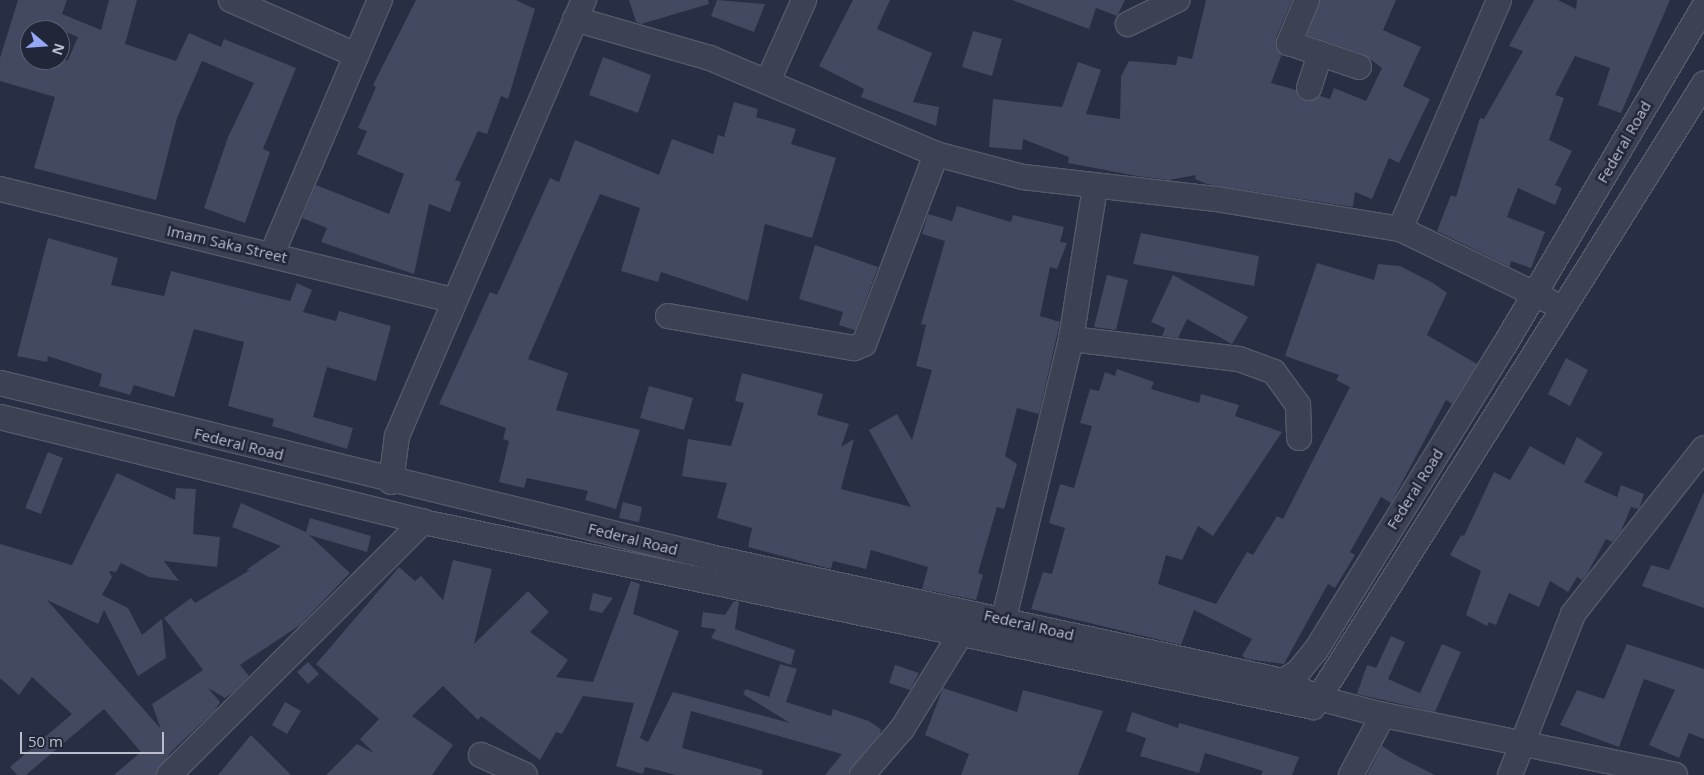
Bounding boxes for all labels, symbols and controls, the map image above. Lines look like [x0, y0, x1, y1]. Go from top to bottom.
north arrow [20, 20, 70, 70]
text: N [48, 41, 70, 58]
street label: Federal Road [1593, 98, 1655, 186]
street label: Imam Saka Street [165, 221, 289, 267]
street label: Federal Road [192, 424, 286, 464]
street label: Federal Road [1383, 445, 1447, 533]
street label: Federal Road [586, 519, 680, 559]
street label: Federal Road [982, 606, 1076, 644]
scale bar [22, 722, 166, 754]
text: 50 m [28, 731, 63, 751]

